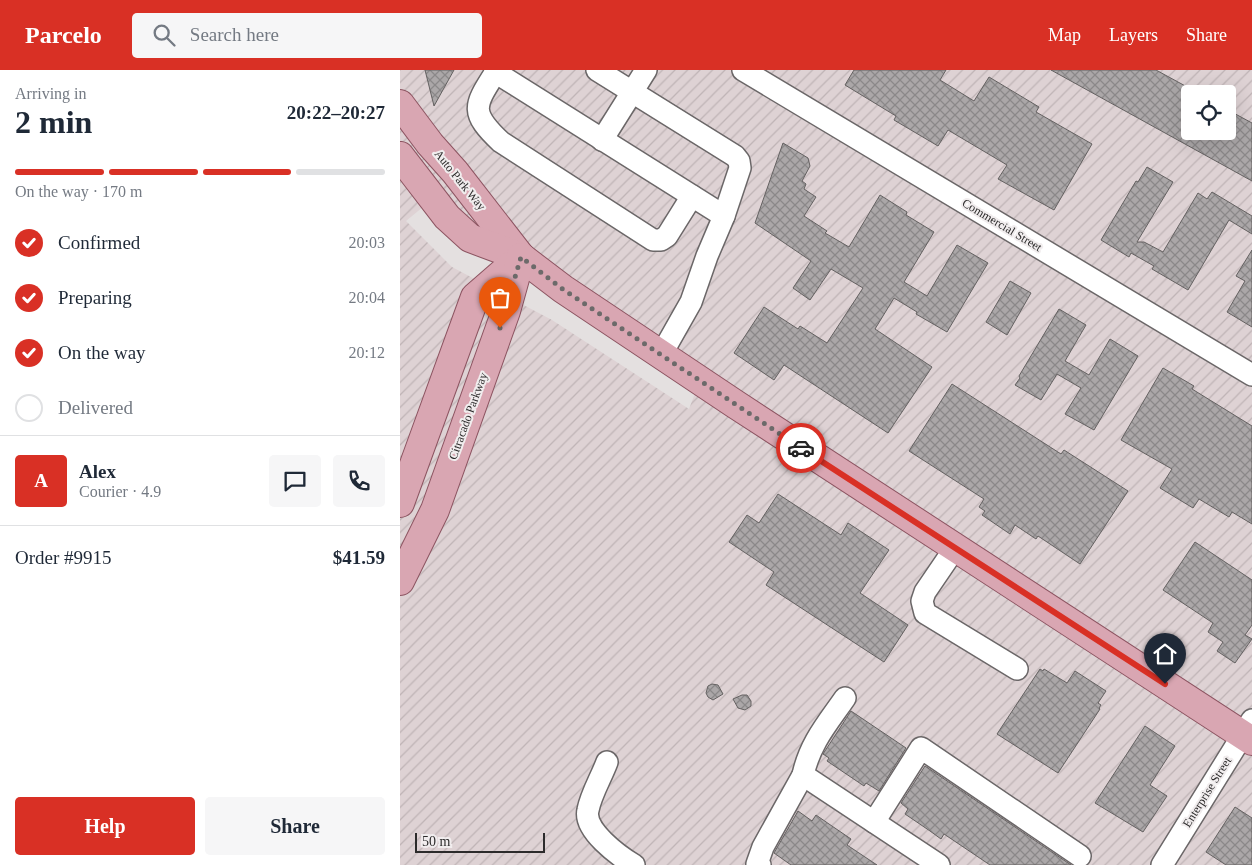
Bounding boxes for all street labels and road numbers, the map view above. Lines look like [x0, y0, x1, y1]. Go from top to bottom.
street label: Auto Park Way [431, 147, 489, 213]
street label: Commercial Street [960, 196, 1045, 255]
street label: Citracado Parkway [446, 371, 490, 461]
street label: Enterprise Street [1180, 754, 1235, 830]

